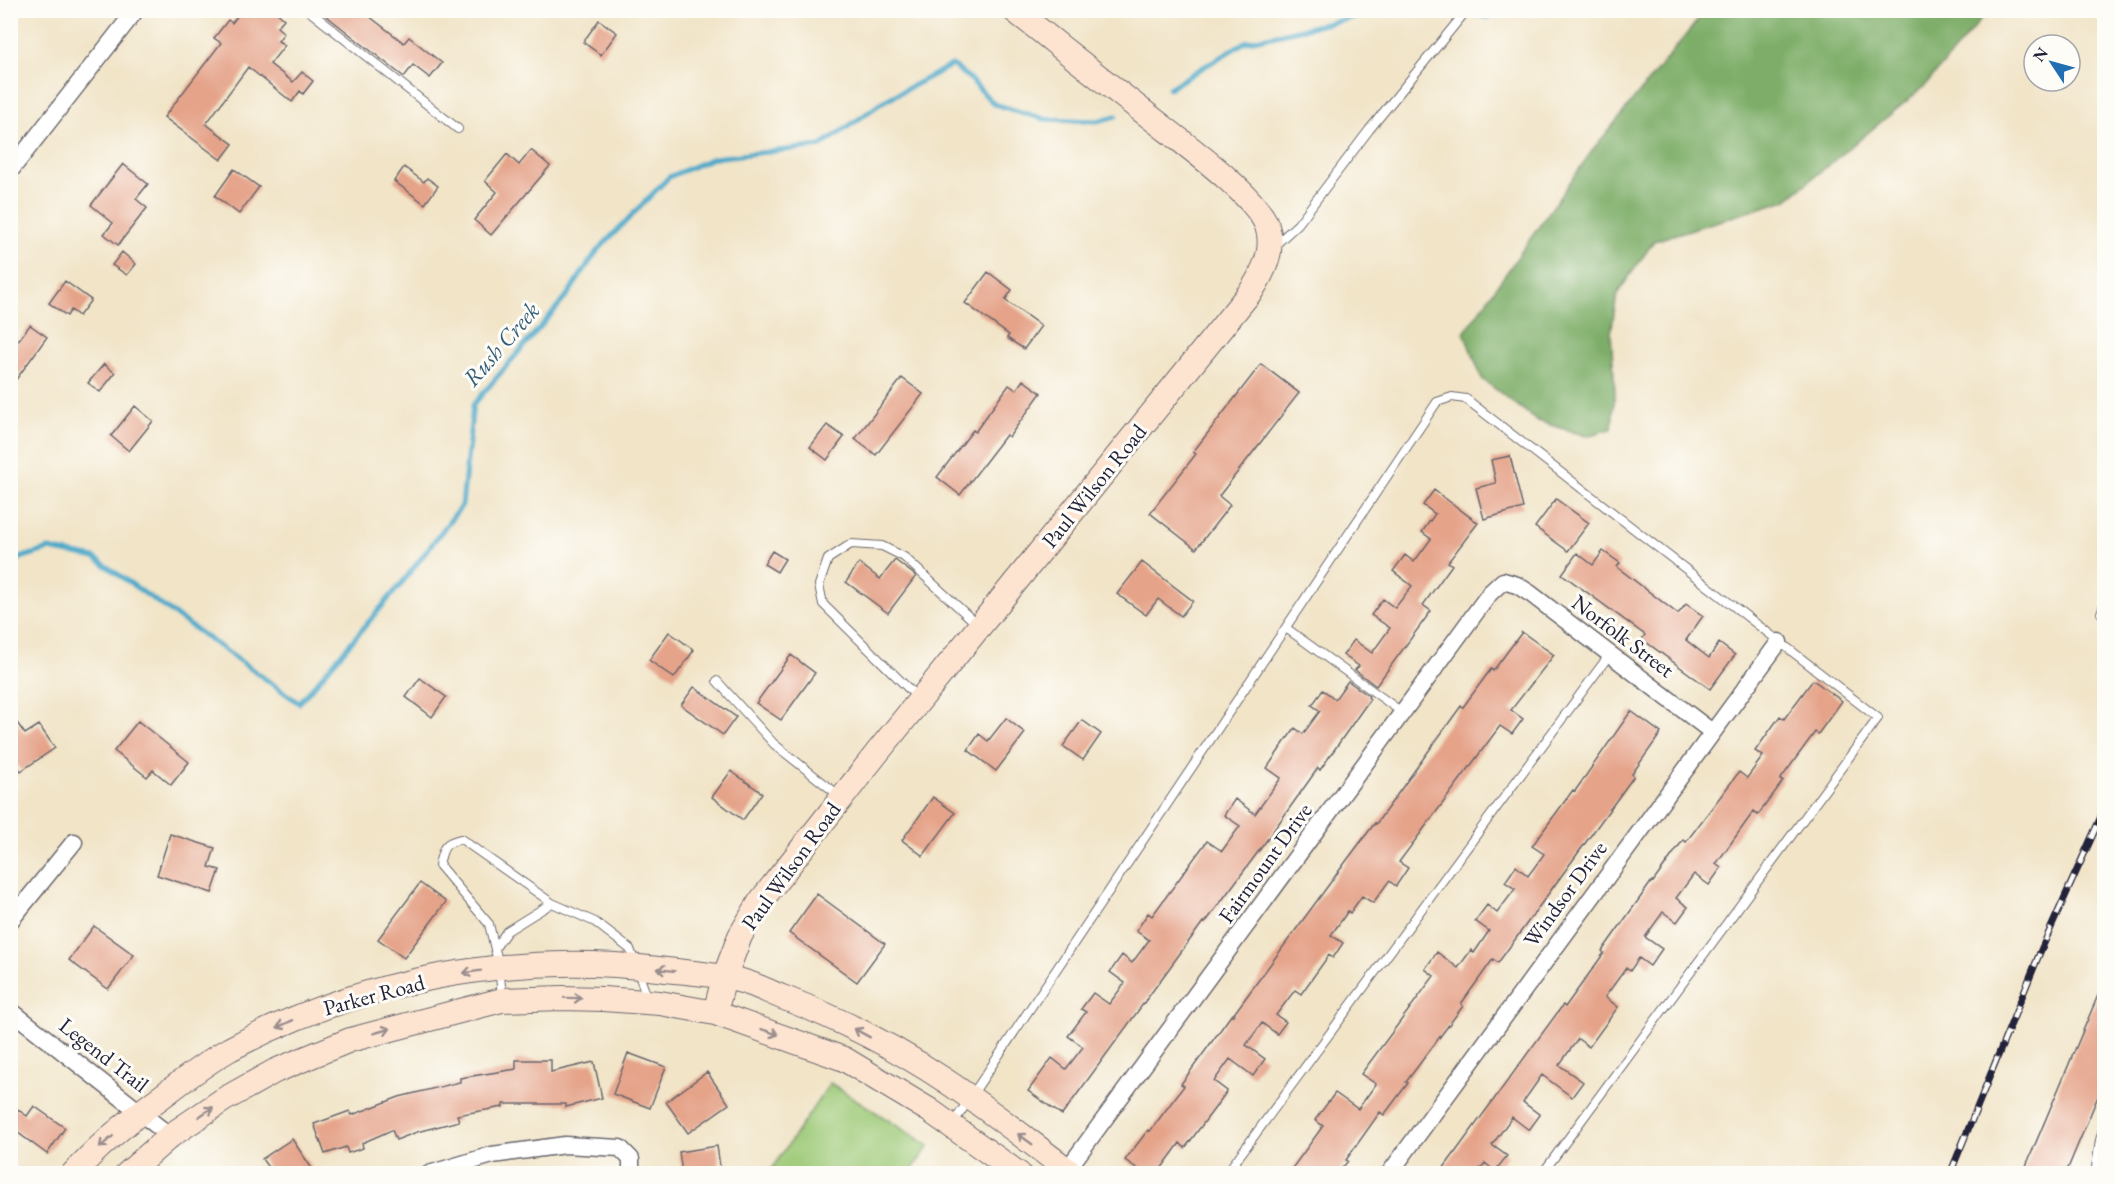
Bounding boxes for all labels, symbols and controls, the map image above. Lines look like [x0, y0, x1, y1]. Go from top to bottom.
north arrow [2022, 33, 2082, 93]
text: N [2028, 43, 2053, 66]
water label: Rush Creek [456, 295, 546, 393]
street label: Paul Wilson Road [1035, 417, 1153, 554]
street label: Norfolk Street [1566, 588, 1680, 684]
street label: Paul Wilson Road [735, 795, 848, 936]
street label: Fairmount Drive [1212, 797, 1319, 929]
street label: Windsor Drive [1517, 835, 1614, 953]
one-way arrow [657, 965, 677, 976]
one-way arrow [463, 966, 482, 977]
street label: Parker Road [320, 967, 429, 1022]
one-way arrow [563, 993, 583, 1004]
street label: Legend Trail [53, 1011, 155, 1099]
one-way arrow [276, 1019, 294, 1030]
one-way arrow [372, 1025, 391, 1036]
one-way arrow [760, 1027, 779, 1038]
one-way arrow [854, 1027, 871, 1039]
one-way arrow [197, 1106, 214, 1118]
one-way arrow [1018, 1133, 1034, 1145]
one-way arrow [99, 1135, 114, 1149]

